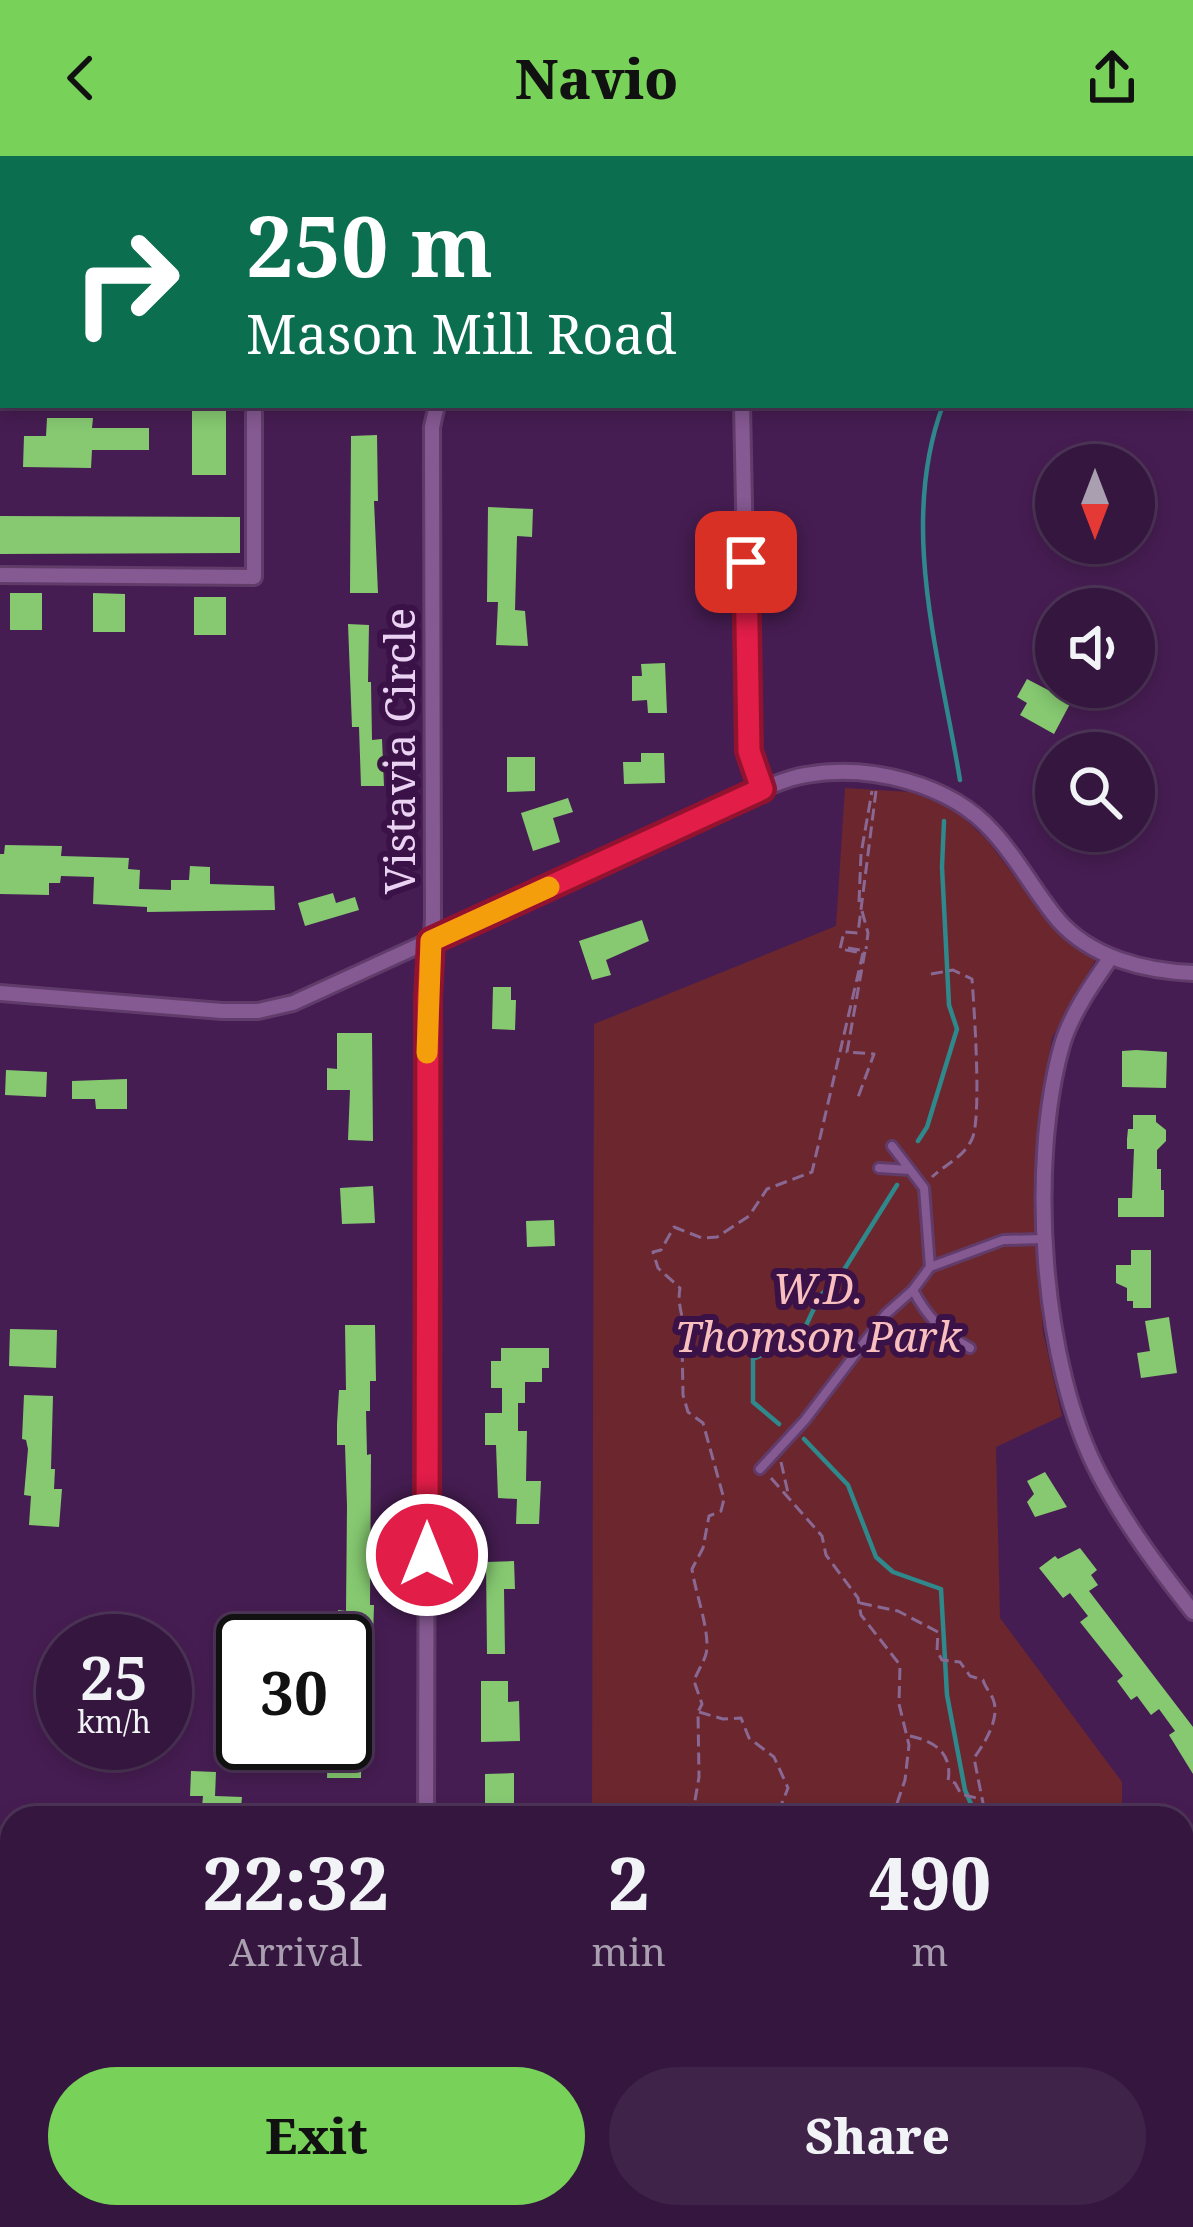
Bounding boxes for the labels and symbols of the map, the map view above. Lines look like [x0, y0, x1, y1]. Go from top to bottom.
north arrow [1035, 444, 1155, 564]
pin [695, 511, 797, 613]
street label: Vistavia Circle [370, 608, 427, 894]
park label: W.D. Thomson Park [675, 1259, 963, 1364]
position arrow [364, 1492, 490, 1618]
speed limit sign: 30 [216, 1614, 372, 1770]

